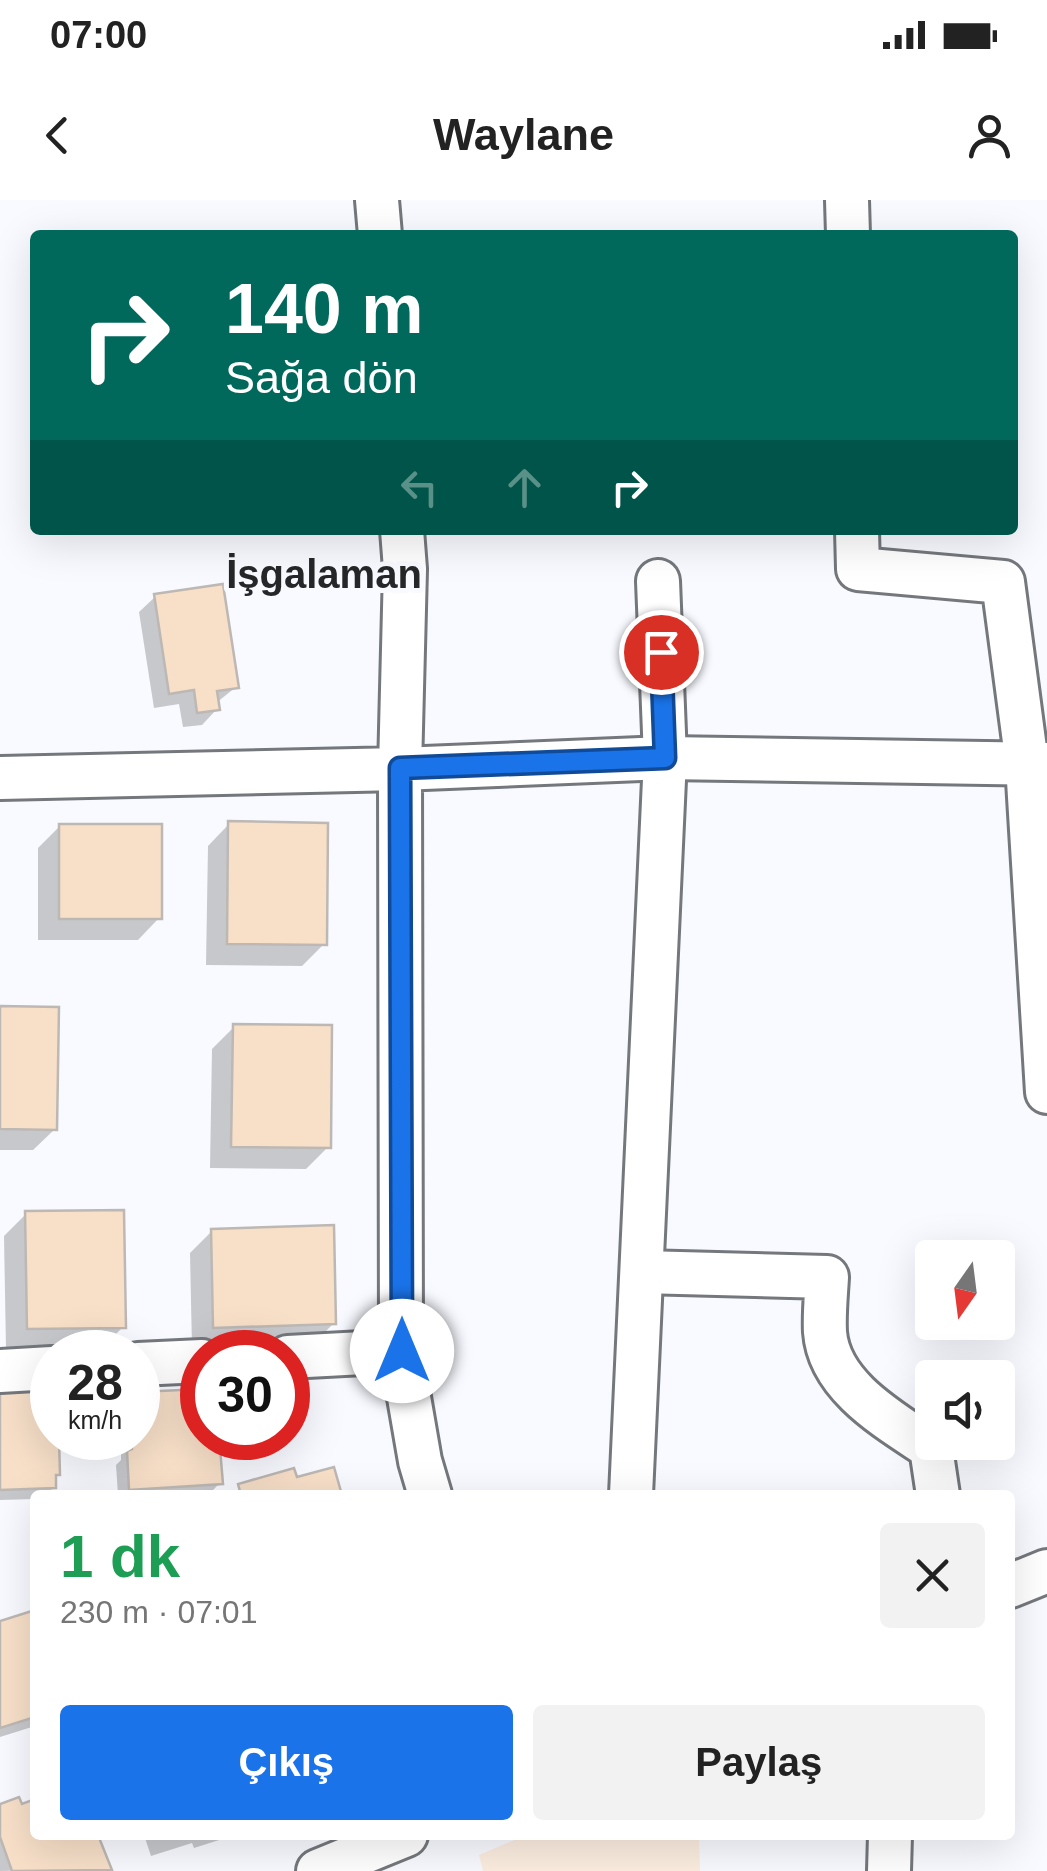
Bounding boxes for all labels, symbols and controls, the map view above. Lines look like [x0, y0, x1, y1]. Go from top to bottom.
text: 07:00 [50, 14, 147, 56]
icon: back [30, 108, 85, 163]
icon: person [962, 108, 1017, 163]
text: Waylane [433, 109, 614, 160]
icon: right [60, 270, 190, 400]
text: 140 m [225, 270, 423, 348]
text: Sağa dön [225, 352, 418, 403]
icon: left [392, 460, 447, 515]
icon: ahead [497, 460, 552, 515]
icon: right [602, 460, 657, 515]
district label: İşgalaman [226, 552, 422, 596]
pin [619, 610, 704, 695]
icon: arrive [634, 625, 689, 680]
north arrow [915, 1240, 1015, 1340]
map controls [915, 1240, 1015, 1460]
position arrow [350, 1299, 454, 1403]
speed limit sign: 30 [180, 1330, 310, 1460]
text: 28 [67, 1355, 123, 1411]
button: sound [915, 1360, 1015, 1460]
text: km/h [68, 1406, 122, 1434]
text: 1 dk [60, 1523, 180, 1590]
button: close [880, 1523, 985, 1628]
text: 230 m · 07:01 [60, 1594, 257, 1630]
button: Çıkış [60, 1705, 513, 1820]
button: Paylaş [533, 1705, 985, 1820]

